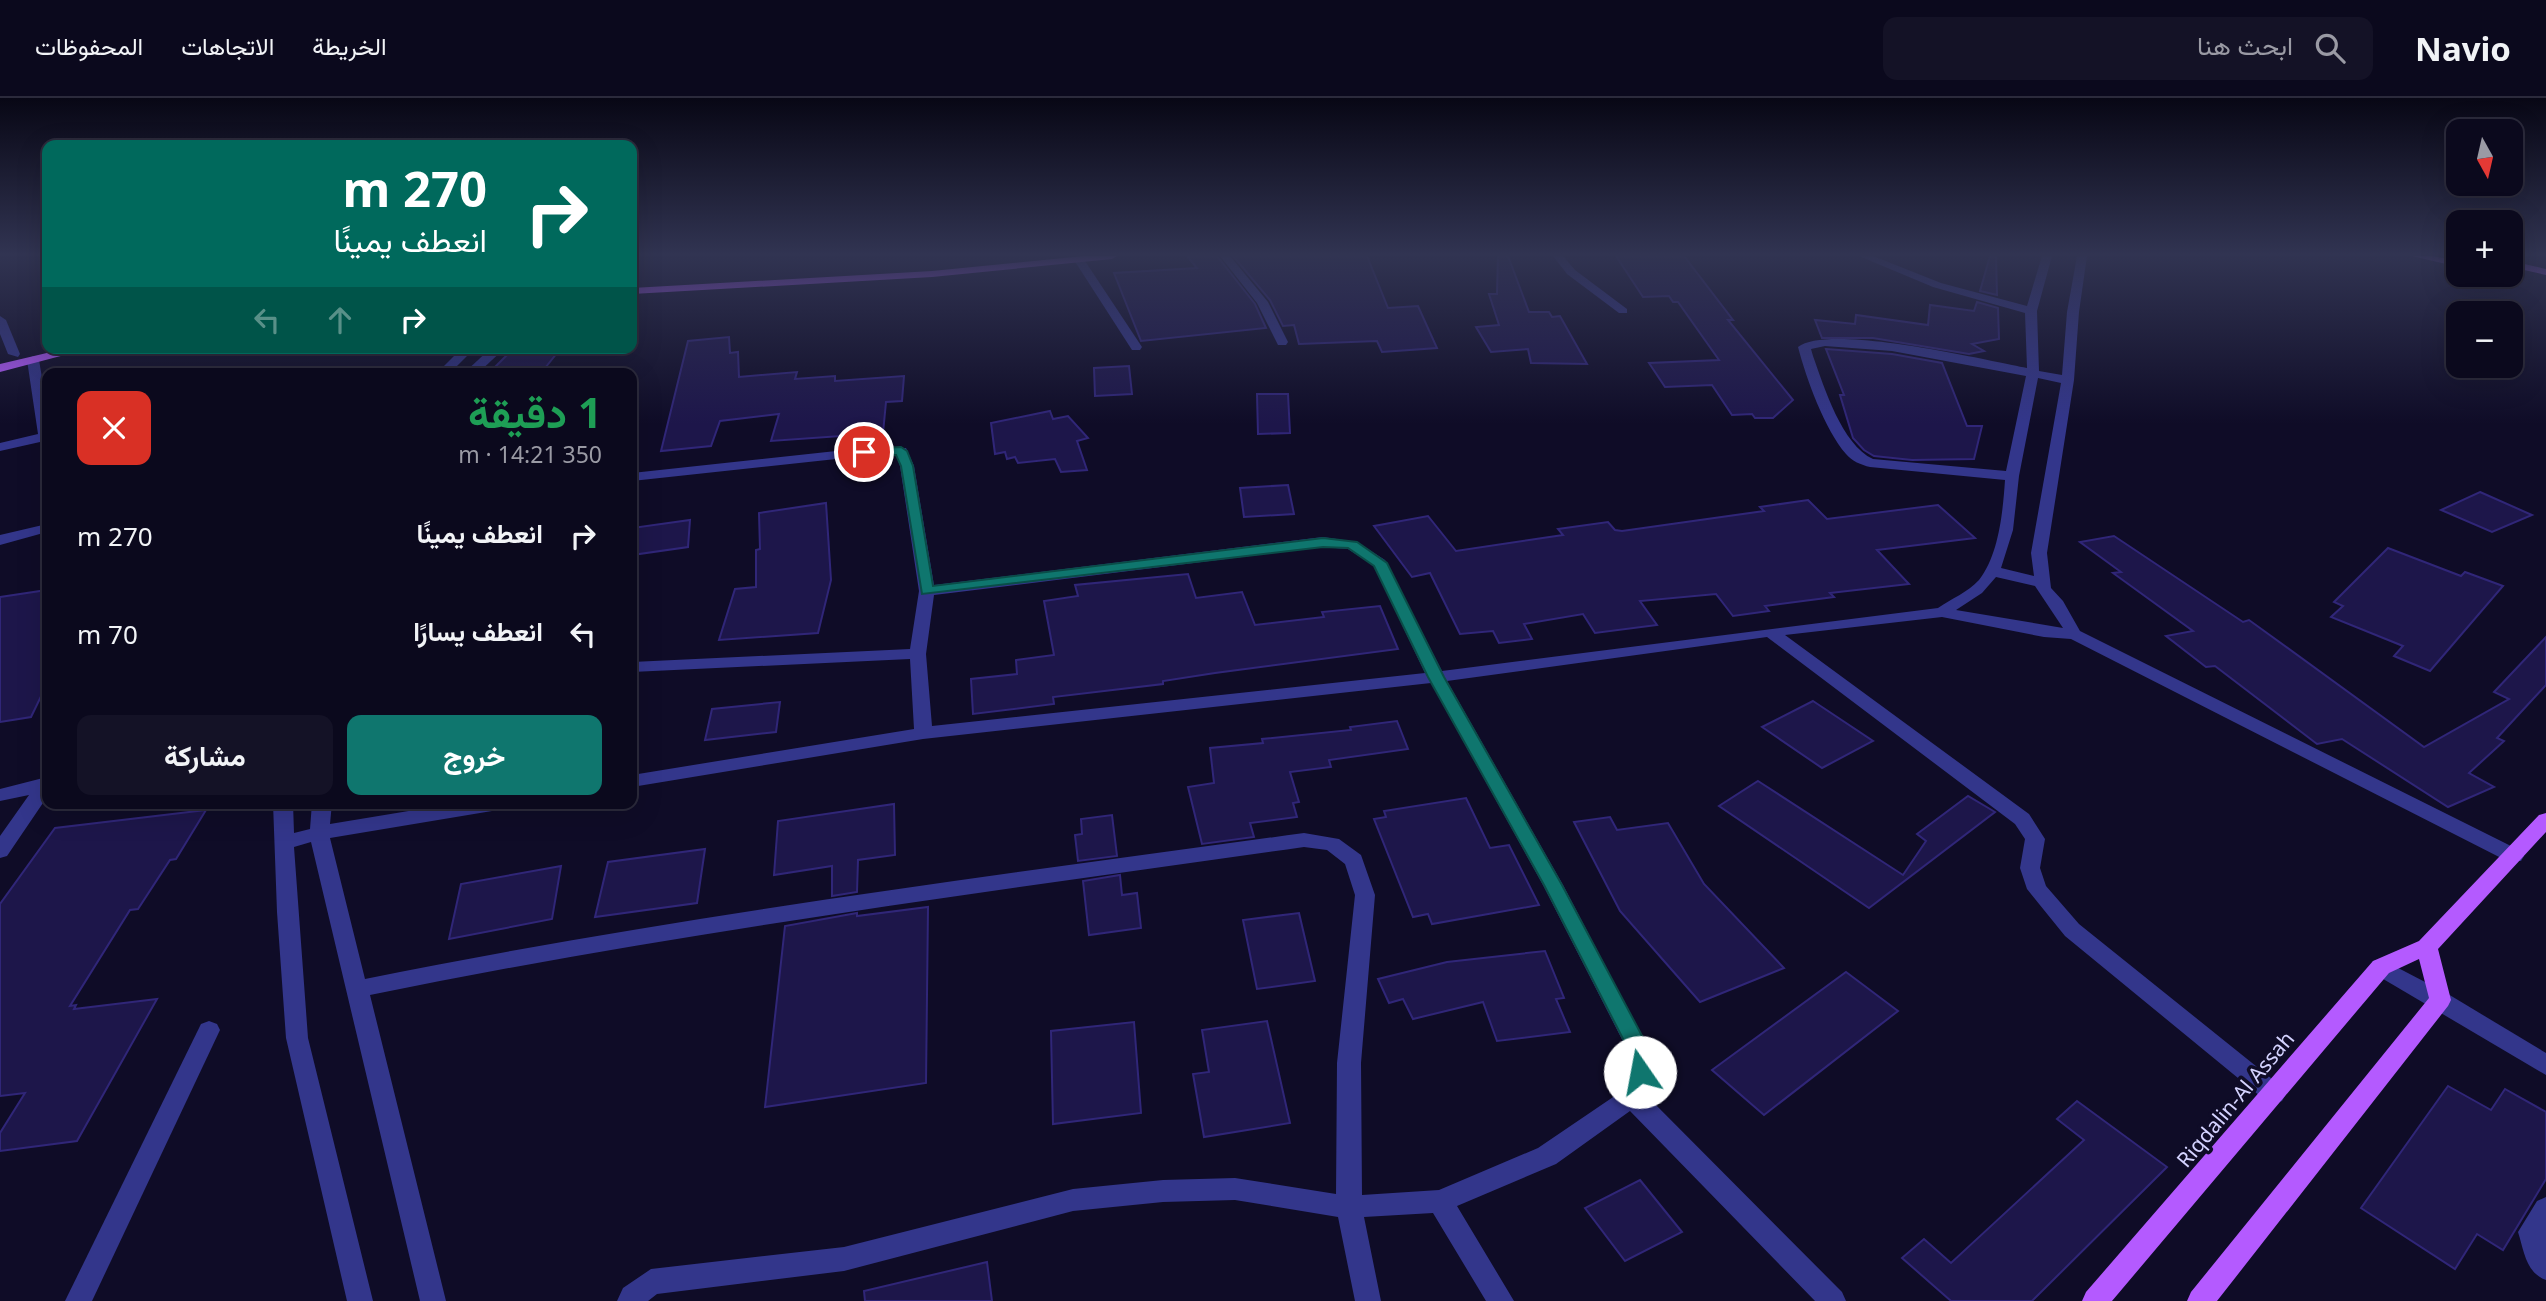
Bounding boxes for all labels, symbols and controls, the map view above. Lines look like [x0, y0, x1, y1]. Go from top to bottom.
search box [1883, 17, 2373, 80]
text: Navio [2415, 26, 2511, 71]
text: ابحث هنا [2197, 27, 2293, 63]
text: المحفوظات [35, 29, 143, 62]
text: الاتجاهات [181, 29, 274, 62]
text: الخريطة [312, 29, 387, 62]
icon: search [2311, 29, 2349, 67]
north arrow [2446, 119, 2524, 196]
map controls [2446, 119, 2523, 378]
text: 270 m [342, 155, 487, 221]
icon: right [511, 168, 602, 259]
button: + [2446, 210, 2523, 287]
text: انعطف يمينًا [333, 218, 487, 261]
icon: left [248, 301, 286, 339]
icon: ahead [321, 301, 359, 339]
icon: right [394, 301, 432, 339]
button: − [2446, 301, 2523, 378]
text: 1 دقيقة [468, 383, 602, 440]
button: close [77, 391, 151, 465]
pin [834, 422, 894, 482]
icon: arrive [845, 433, 883, 471]
text: 350 m · 14:21 [458, 438, 602, 470]
text: انعطف يمينًا [416, 515, 543, 551]
icon: right [564, 517, 602, 555]
text: 270 m [77, 518, 153, 554]
text: انعطف يسارًا [413, 613, 543, 649]
icon: left [564, 615, 602, 653]
text: 70 m [77, 616, 138, 652]
button: مشاركة [77, 715, 333, 795]
button: خروج [347, 715, 602, 795]
street label: Riqdalin-Al Assah [2170, 1025, 2300, 1173]
position arrow [1603, 1035, 1677, 1109]

